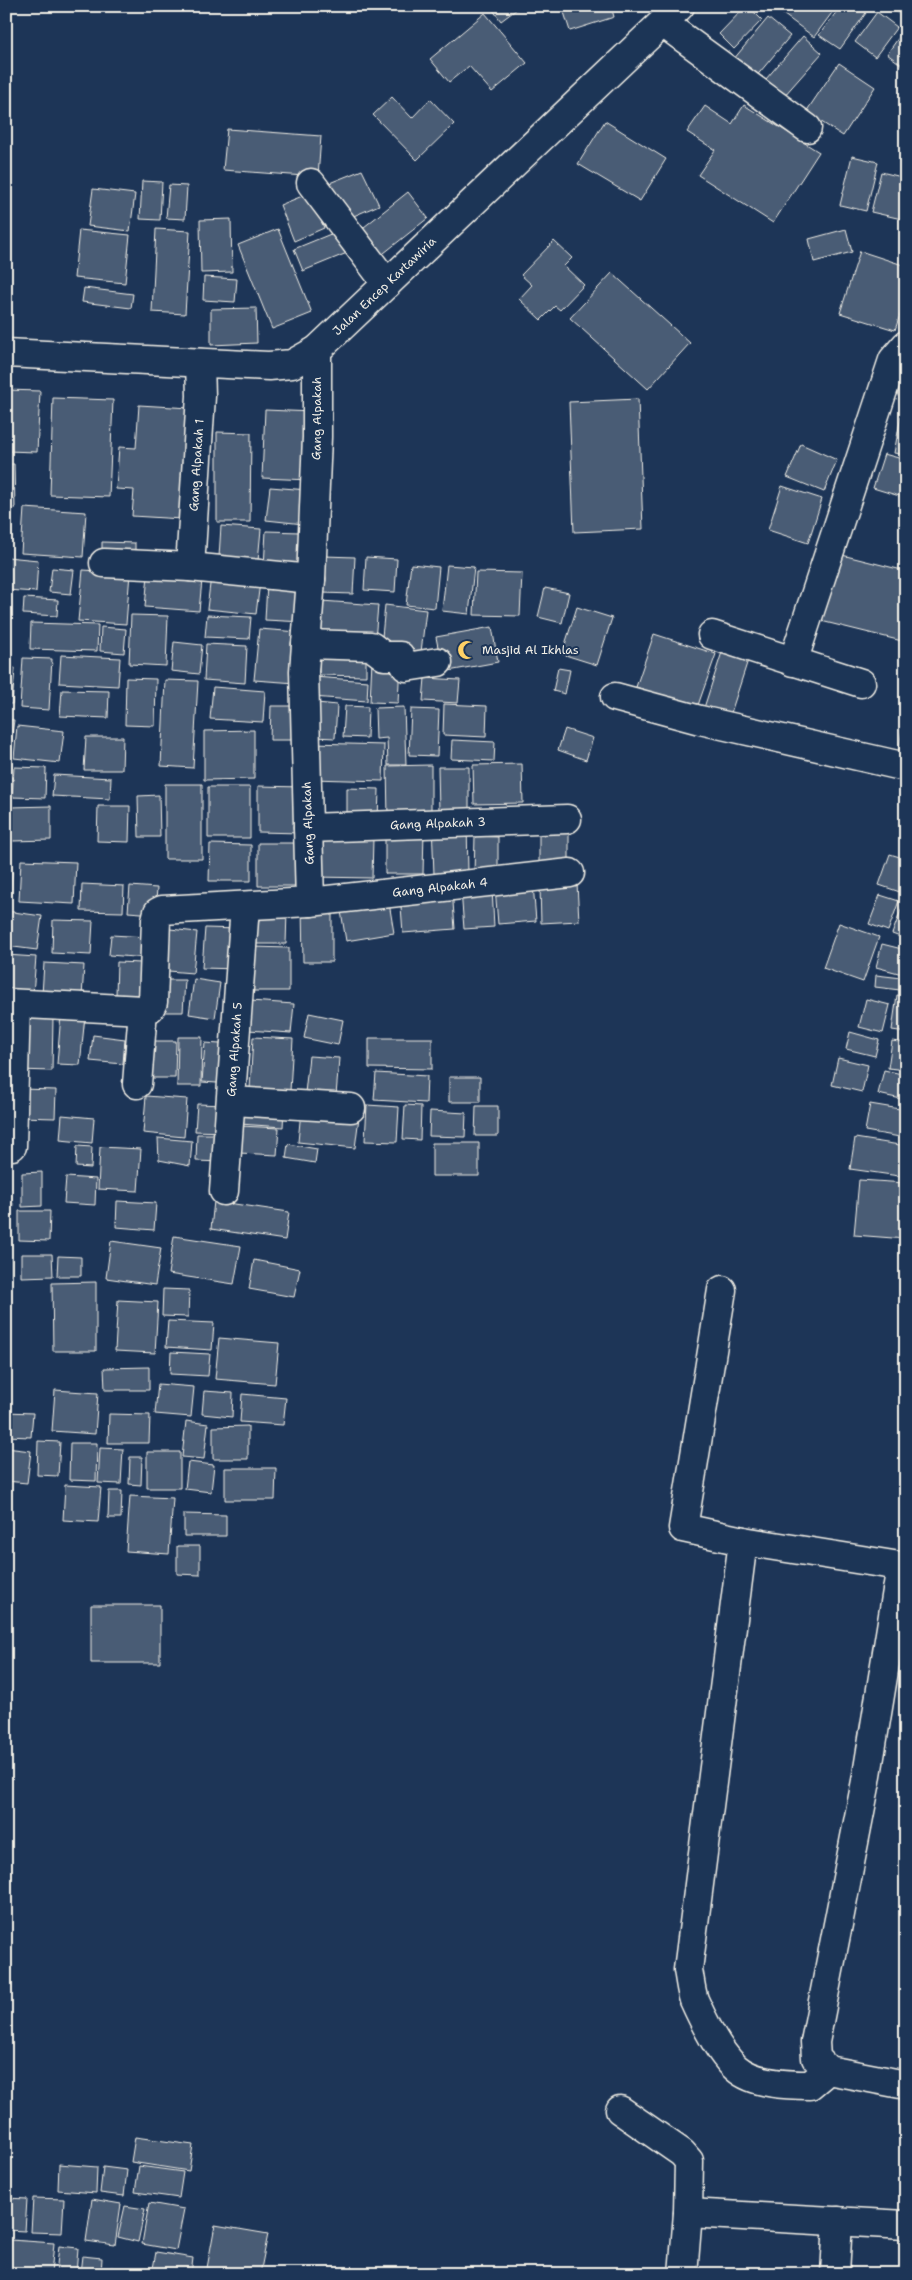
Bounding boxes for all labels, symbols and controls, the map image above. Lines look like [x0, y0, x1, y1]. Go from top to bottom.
street label: Jalan Encep Kartawiria [329, 233, 440, 339]
street label: Gang Alpakah [308, 377, 325, 460]
street label: Gang Alpakah 1 [186, 419, 207, 512]
mosque icon: Masjid Al Ikhlas [456, 639, 478, 661]
place label: Masjid Al Ikhlas [482, 642, 579, 658]
street label: Gang Alpakah [299, 781, 317, 865]
street label: Gang Alpakah 3 [390, 814, 486, 833]
street label: Gang Alpakah 4 [392, 874, 489, 901]
street label: Gang Alpakah 5 [223, 1002, 246, 1097]

